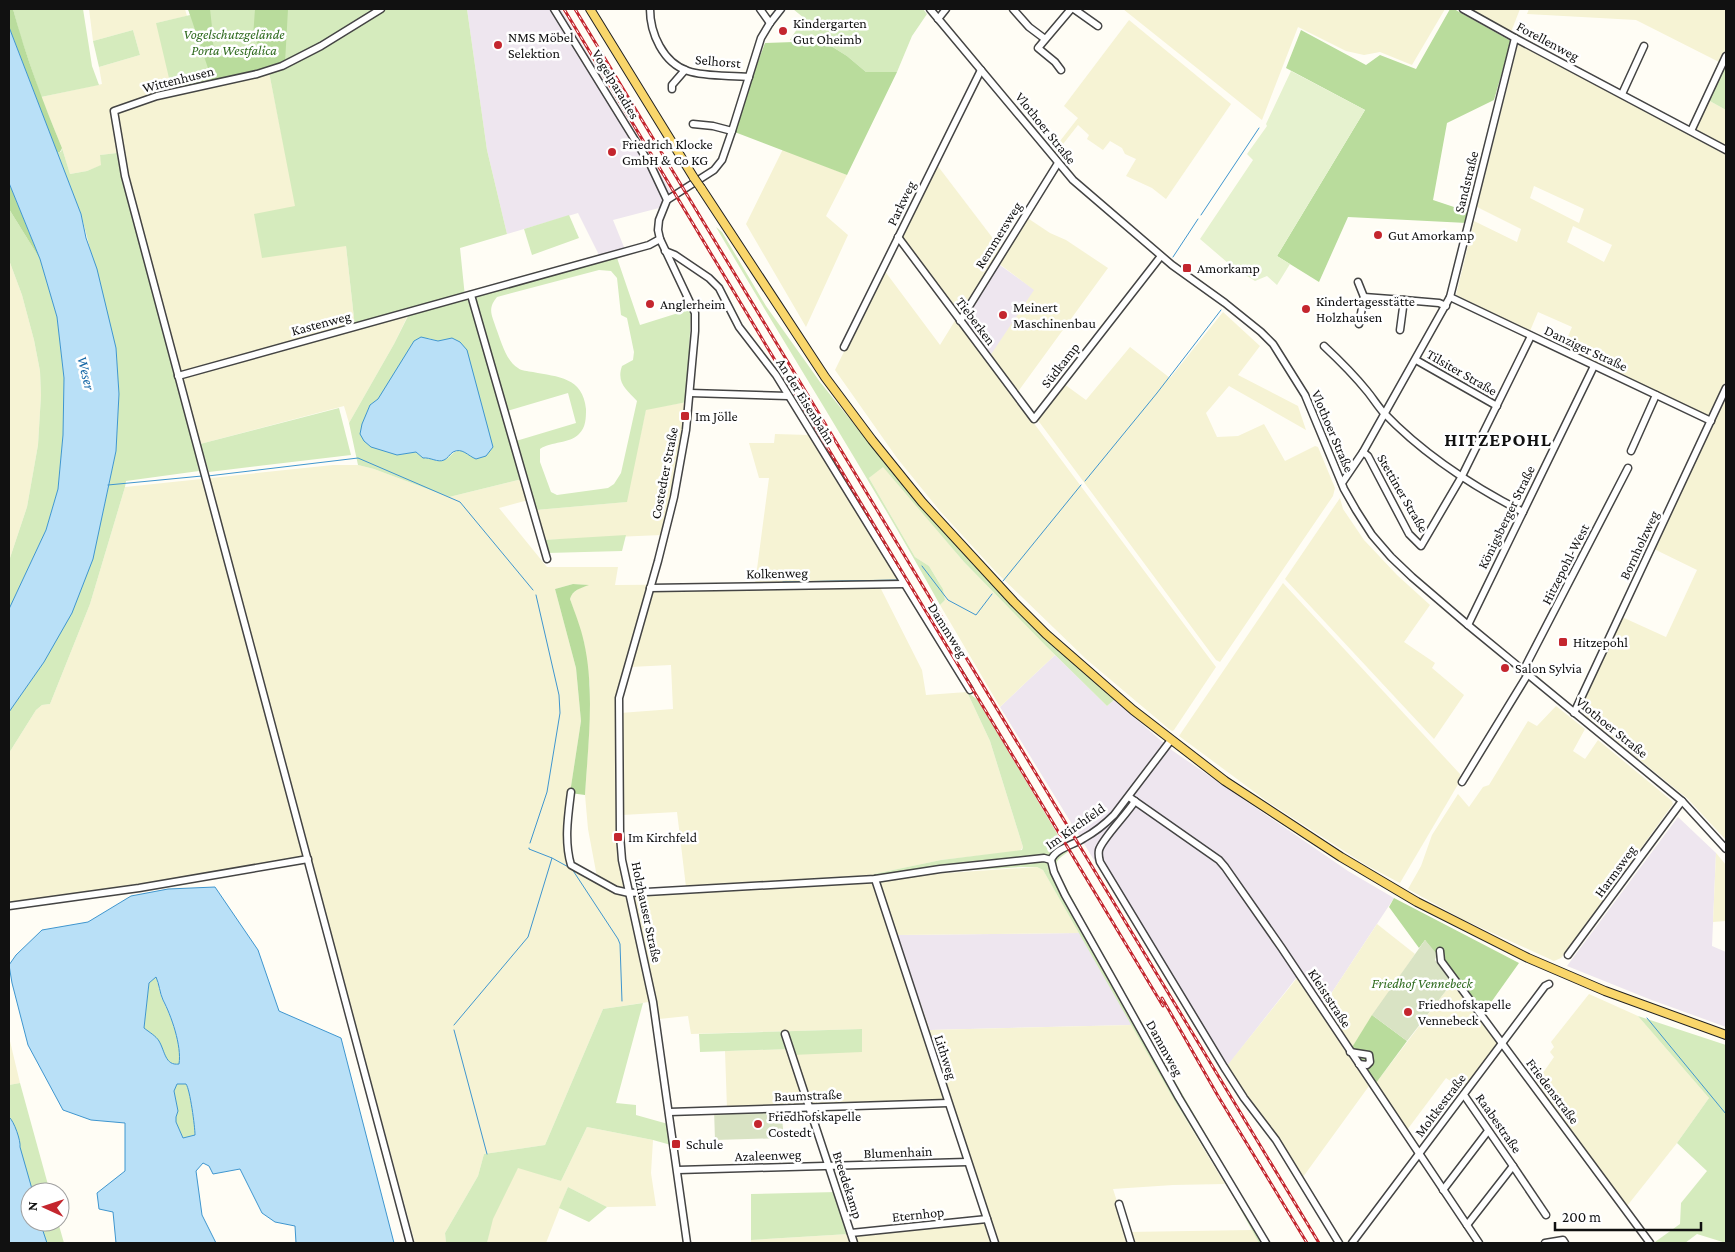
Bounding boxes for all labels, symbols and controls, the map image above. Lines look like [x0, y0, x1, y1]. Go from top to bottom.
place label: Kindergarten Gut Oheimb [793, 15, 867, 47]
street label: Forellenweg [1514, 18, 1582, 64]
marker: Kindergarten Gut Oheimb [777, 25, 789, 37]
park label: Vogelschutzgelände Porta Westfalica [183, 26, 285, 58]
place label: NMS Möbel Selektion [508, 29, 574, 61]
marker: NMS Möbel Selektion [492, 39, 504, 51]
street label: Vogelparadies [589, 46, 643, 122]
street label: Selhorst [694, 51, 742, 71]
street label: Wittenhusen [141, 62, 216, 96]
street label: Vlothoer Straße [1012, 89, 1080, 167]
place label: Friedrich Klocke GmbH & Co KG [622, 136, 713, 168]
marker: Friedrich Klocke GmbH & Co KG [606, 146, 618, 158]
street label: Sandstraße [1451, 149, 1481, 215]
street label: Parkweg [883, 178, 919, 228]
street label: Remmersweg [971, 198, 1025, 271]
place label: Gut Amorkamp [1388, 227, 1474, 243]
marker: Gut Amorkamp [1372, 229, 1384, 241]
place label: Amorkamp [1197, 260, 1260, 276]
marker: Amorkamp [1181, 262, 1193, 274]
place label: Kindertagesstätte Holzhausen [1316, 293, 1415, 325]
street label: Tieberken [953, 294, 999, 348]
place label: Anglerheim [660, 296, 726, 312]
marker: Anglerheim [644, 298, 656, 310]
place label: Meinert Maschinenbau [1013, 299, 1096, 331]
marker: Kindertagesstätte Holzhausen [1300, 303, 1312, 315]
street label: Kastenweg [289, 307, 353, 339]
marker: Meinert Maschinenbau [997, 309, 1009, 321]
street label: Danziger Straße [1542, 322, 1630, 374]
street label: Südkamp [1037, 339, 1083, 391]
street label: Tilsiter Straße [1424, 345, 1500, 399]
water label: Weser [74, 354, 98, 392]
street label: An der Eisenbahn [773, 355, 839, 447]
street label: Vlothoer Straße [1308, 387, 1358, 475]
place label: Im Jölle [695, 408, 738, 424]
marker: Im Jölle [679, 410, 691, 422]
street label: Costedter Straße [647, 426, 681, 520]
district label: HITZEPOHL [1444, 429, 1552, 450]
street label: Stettiner Straße [1374, 451, 1432, 535]
street label: Königsberger Straße [1474, 463, 1538, 571]
street label: Bornholzweg [1616, 508, 1662, 582]
street label: Hitzepohl-West [1538, 521, 1592, 607]
street label: Kolkenweg [746, 564, 808, 582]
street label: Dammweg [925, 600, 971, 660]
place label: Hitzepohl [1573, 634, 1628, 650]
marker: Hitzepohl [1557, 636, 1569, 648]
place label: Salon Sylvia [1515, 660, 1582, 676]
marker: Salon Sylvia [1499, 662, 1511, 674]
street label: Vlothoer Straße [1573, 693, 1651, 761]
street label: Im Kirchfeld [1042, 799, 1108, 852]
place label: Im Kirchfeld [628, 829, 698, 845]
marker: Im Kirchfeld [612, 831, 624, 843]
street label: Harmsweg [1591, 842, 1639, 900]
street label: Holzhauser Straße [628, 860, 666, 964]
street label: Kleiststraße [1305, 966, 1355, 1030]
park label: Friedhof Vennebeck [1371, 975, 1473, 991]
place label: Friedhofskapelle Vennebeck [1418, 996, 1511, 1028]
marker: Friedhofskapelle Vennebeck [1402, 1006, 1414, 1018]
street label: Dammweg [1143, 1017, 1187, 1079]
street label: Lithweg [931, 1033, 961, 1082]
street label: Friedenstraße [1523, 1055, 1583, 1127]
street label: Moltkestraße [1411, 1070, 1469, 1140]
street label: Baumstraße [774, 1086, 842, 1104]
street label: Raabestraße [1473, 1090, 1525, 1156]
place label: Friedhofskapelle Costedt [768, 1108, 861, 1140]
marker: Friedhofskapelle Costedt [752, 1118, 764, 1130]
place label: Schule [686, 1136, 723, 1152]
marker: Schule [670, 1138, 682, 1150]
street label: Blumenhain [863, 1143, 933, 1161]
street label: Azaleenweg [734, 1146, 802, 1164]
street label: Breedekamp [830, 1149, 866, 1221]
north arrow [20, 1182, 70, 1232]
scale bar [1555, 1200, 1701, 1232]
text: N [24, 1201, 40, 1212]
street label: Eternhop [891, 1203, 945, 1225]
text: 200 m [1562, 1209, 1601, 1225]

